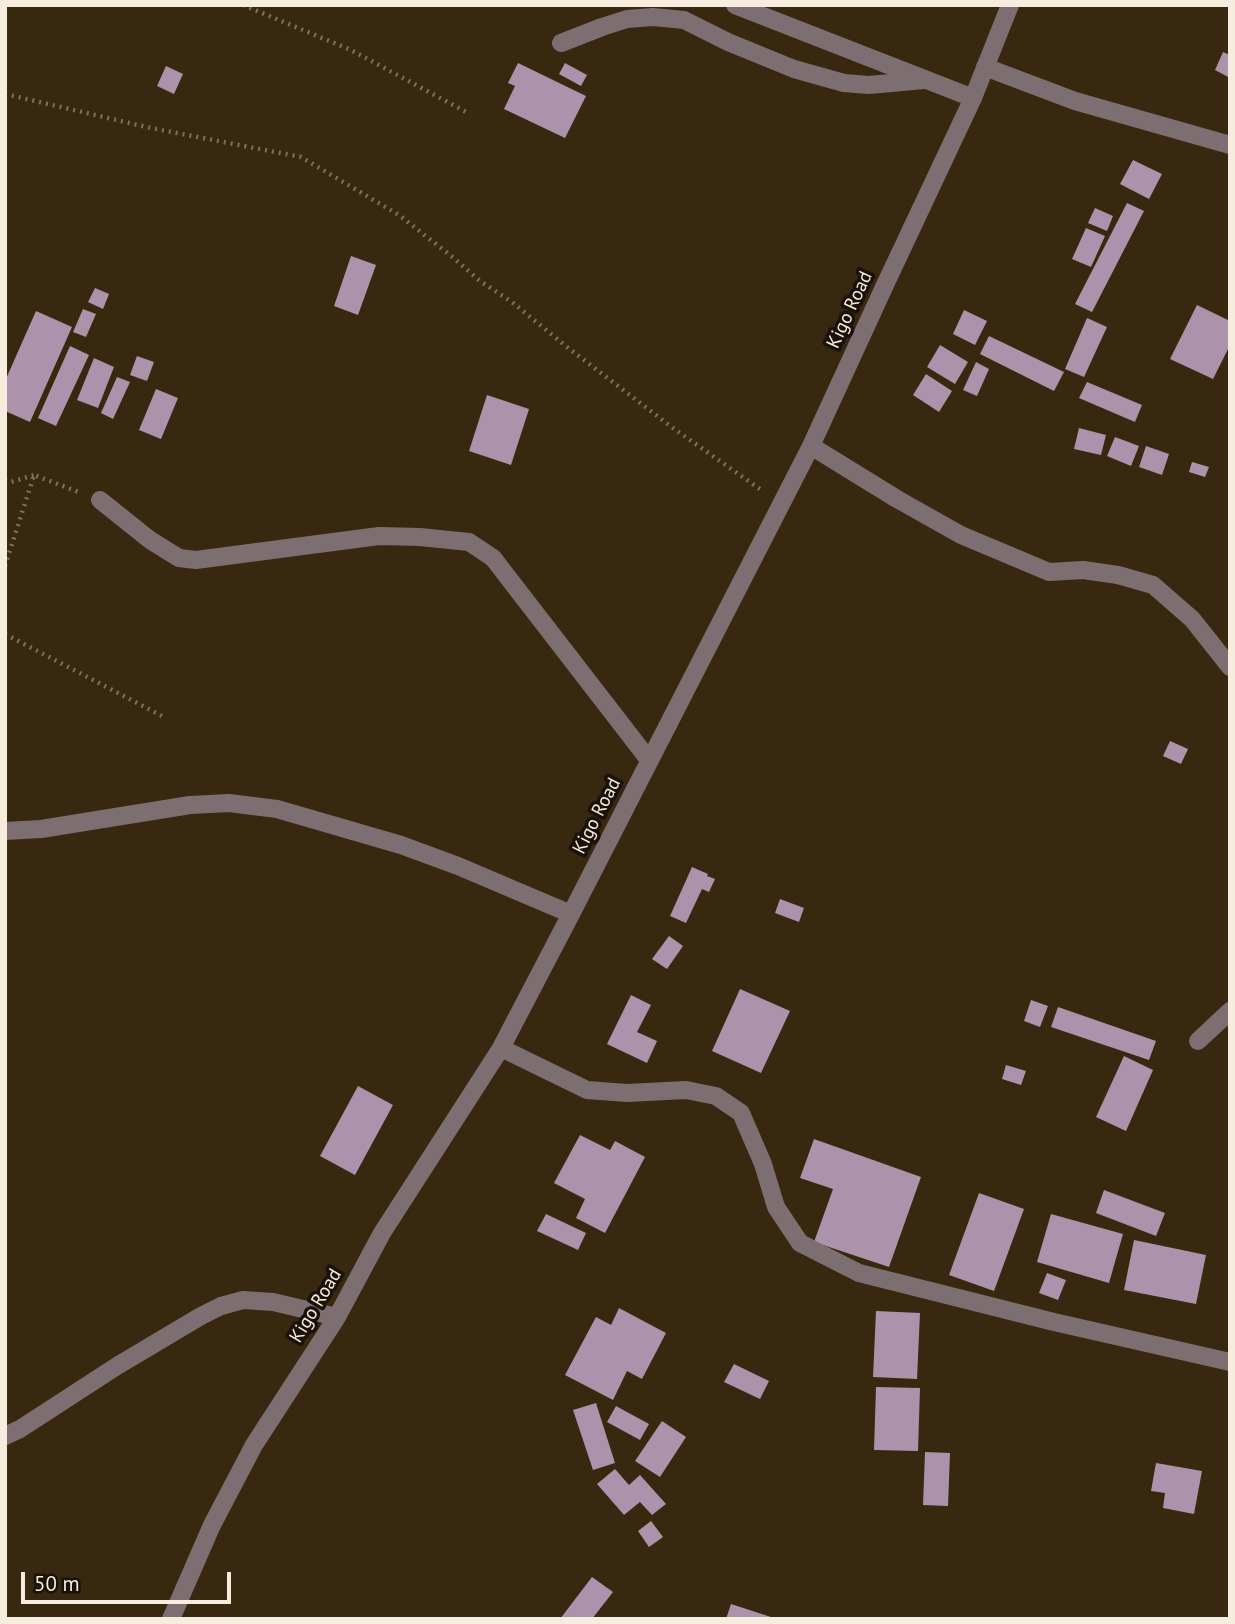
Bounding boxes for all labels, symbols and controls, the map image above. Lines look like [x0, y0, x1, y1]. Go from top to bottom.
street label: Kigo Road [822, 268, 878, 352]
street label: Kigo Road [568, 774, 626, 858]
street label: Kigo Road [285, 1265, 347, 1347]
scale bar [24, 1558, 234, 1602]
text: 50 m [34, 1570, 80, 1597]

